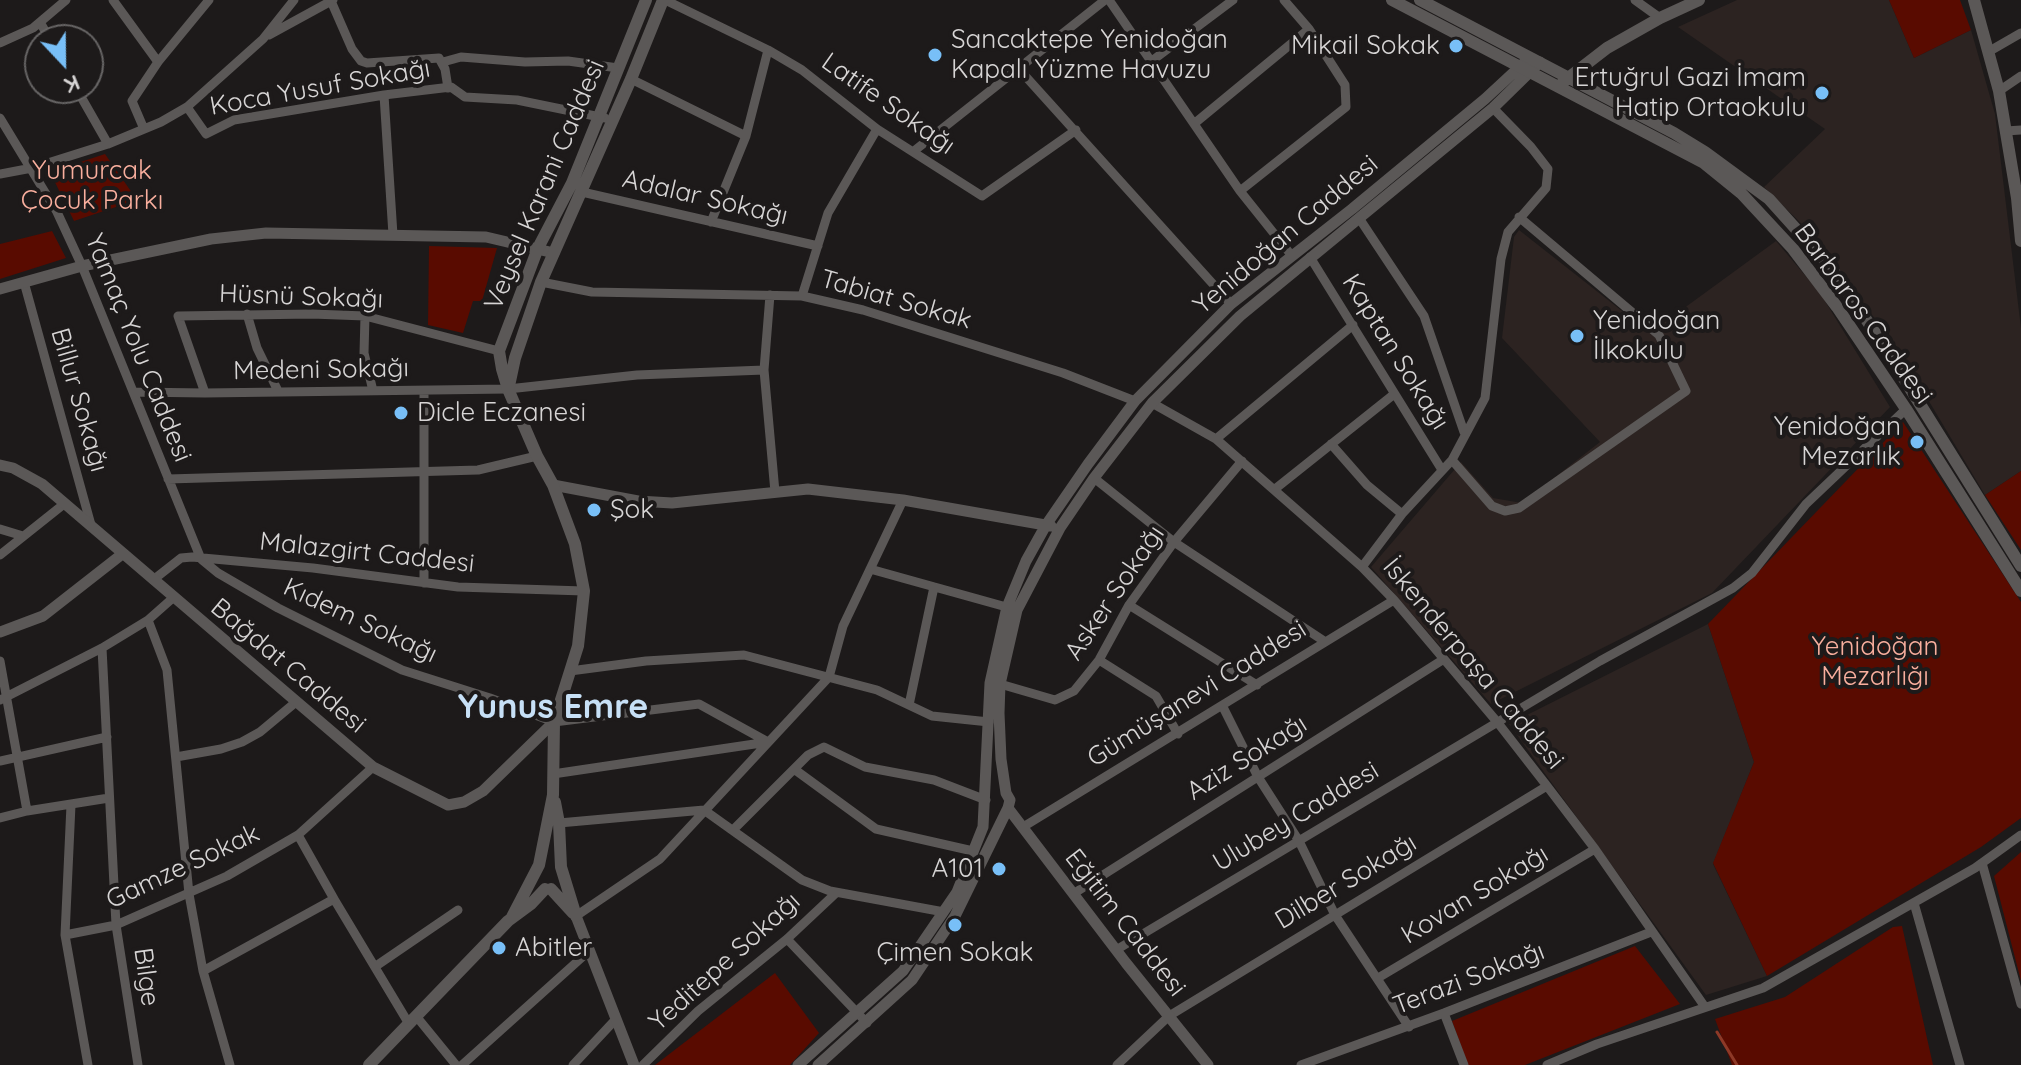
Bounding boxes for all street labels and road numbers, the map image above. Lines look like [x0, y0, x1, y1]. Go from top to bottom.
street label: Latife Sokağı [815, 47, 961, 161]
street label: Koca Yusuf Sokağı [208, 53, 432, 123]
street label: Veysel Karani Caddesi [478, 55, 612, 315]
street label: Yenidoğan Caddesi [1187, 149, 1385, 321]
street label: Adalar Sokağı [619, 164, 791, 232]
street label: Barbaros Caddesi [1787, 218, 1939, 410]
street label: Yamaç Yolu Caddesi [78, 229, 198, 467]
street label: Tabiat Sokak [817, 264, 975, 336]
street label: Kaptan Sokağı [1335, 269, 1455, 435]
street label: Hüsnü Sokağı [218, 279, 384, 315]
street label: Billur Sokağı [44, 325, 114, 475]
street label: Medeni Sokağı [233, 353, 409, 387]
street label: Asker Sokağı [1059, 520, 1171, 666]
street label: Malazgirt Caddesi [258, 526, 476, 580]
street label: İskenderpaşa Caddesi [1376, 552, 1570, 776]
street label: Kıdem Sokağı [278, 572, 442, 670]
street label: Bağdat Caddesi [204, 592, 372, 740]
street label: Gümüşanevi Caddesi [1082, 614, 1312, 774]
street label: Aziz Sokağı [1181, 709, 1313, 807]
street label: Ulubey Caddesi [1207, 755, 1385, 879]
street label: Gamze Sokak [101, 818, 265, 916]
street label: Dilber Sokağı [1270, 828, 1422, 936]
street label: Kovan Sokağı [1396, 839, 1554, 951]
street label: Eğitim Caddesi [1058, 843, 1192, 1003]
street label: Yeditepe Sokağı [643, 886, 807, 1038]
street label: Terazi Sokağı [1389, 936, 1549, 1022]
street label: Bilge [126, 946, 166, 1008]

